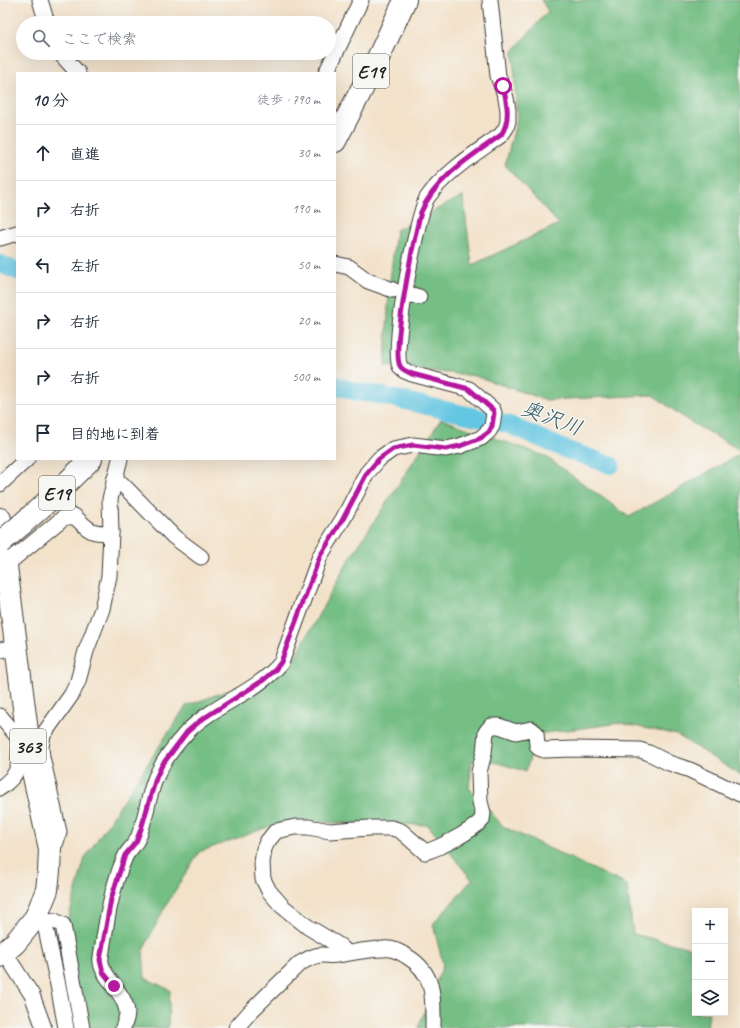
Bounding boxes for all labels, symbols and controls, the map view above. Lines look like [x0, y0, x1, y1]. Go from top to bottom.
search box [16, 16, 336, 60]
icon: search [30, 27, 52, 49]
text: ここで検索 [62, 30, 137, 49]
road number: E19 [353, 54, 389, 88]
route start [494, 77, 512, 95]
text: 10 分 [32, 90, 68, 111]
text: 徒歩 · 790 m [257, 92, 320, 108]
icon: ahead [32, 142, 54, 164]
text: 直進 [70, 145, 100, 164]
text: 30 m [298, 145, 320, 161]
icon: right [32, 198, 54, 220]
text: 右折 [70, 201, 100, 220]
text: 190 m [292, 201, 320, 217]
icon: left [32, 254, 54, 276]
text: 左折 [70, 257, 100, 276]
text: 50 m [298, 257, 320, 273]
icon: right [32, 310, 54, 332]
text: 右折 [70, 313, 100, 332]
text: 20 m [298, 313, 320, 329]
icon: right [32, 366, 54, 388]
text: 右折 [70, 369, 100, 388]
text: 500 m [292, 369, 320, 385]
water label: 奥沢川 [518, 395, 586, 441]
icon: arrive [32, 422, 54, 444]
text: 目的地に到着 [70, 425, 160, 444]
road number: E19 [39, 476, 75, 510]
road number: 363 [10, 729, 46, 763]
map controls [692, 908, 728, 1016]
button: + [692, 908, 728, 944]
button: − [692, 944, 728, 980]
route end [105, 977, 123, 995]
button: layers [692, 980, 728, 1016]

